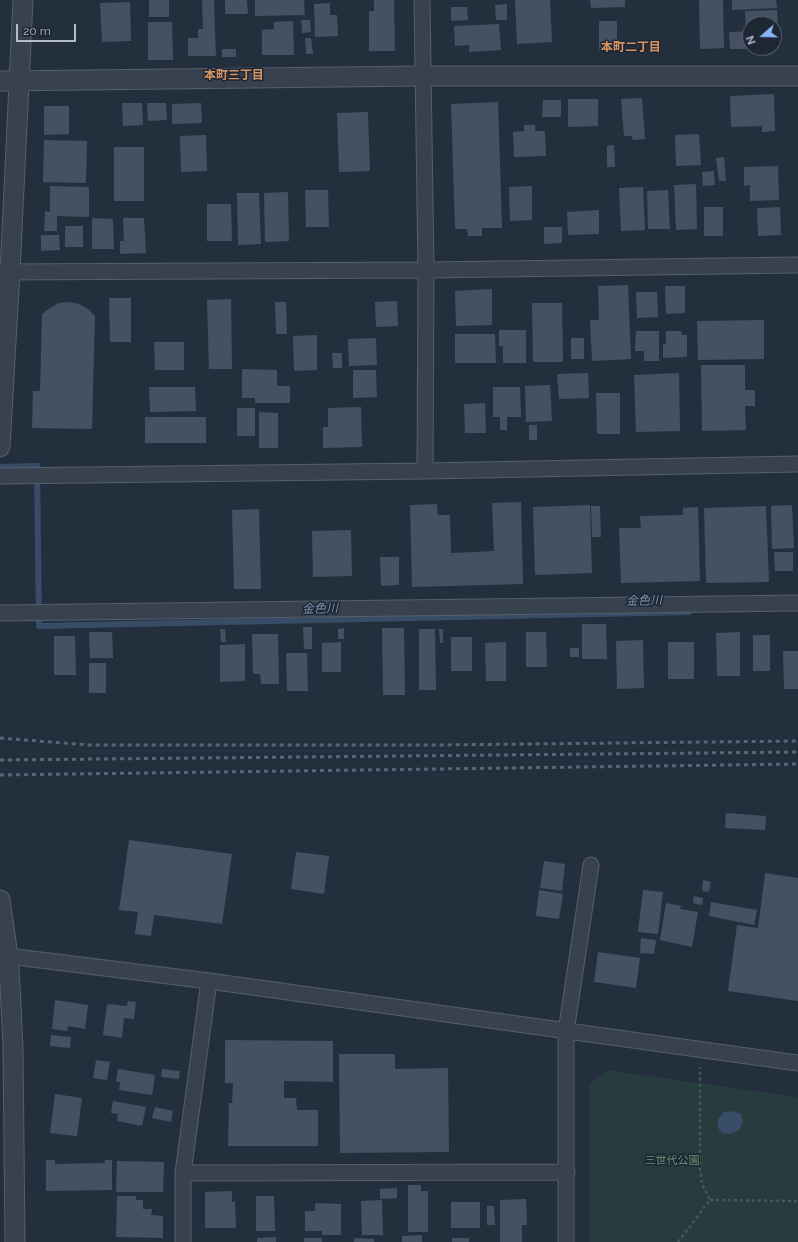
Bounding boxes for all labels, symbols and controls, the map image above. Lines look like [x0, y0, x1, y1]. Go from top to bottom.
scale bar [18, 16, 78, 42]
north arrow [742, 16, 782, 56]
text: 20 m [23, 24, 51, 38]
text: N [744, 34, 759, 46]
district label: 本町二丁目 [601, 40, 661, 54]
district label: 本町三丁目 [204, 68, 264, 82]
water label: 金色川 [626, 593, 662, 609]
water label: 金色川 [302, 601, 338, 617]
park label: 三世代公園 [645, 1154, 699, 1168]

